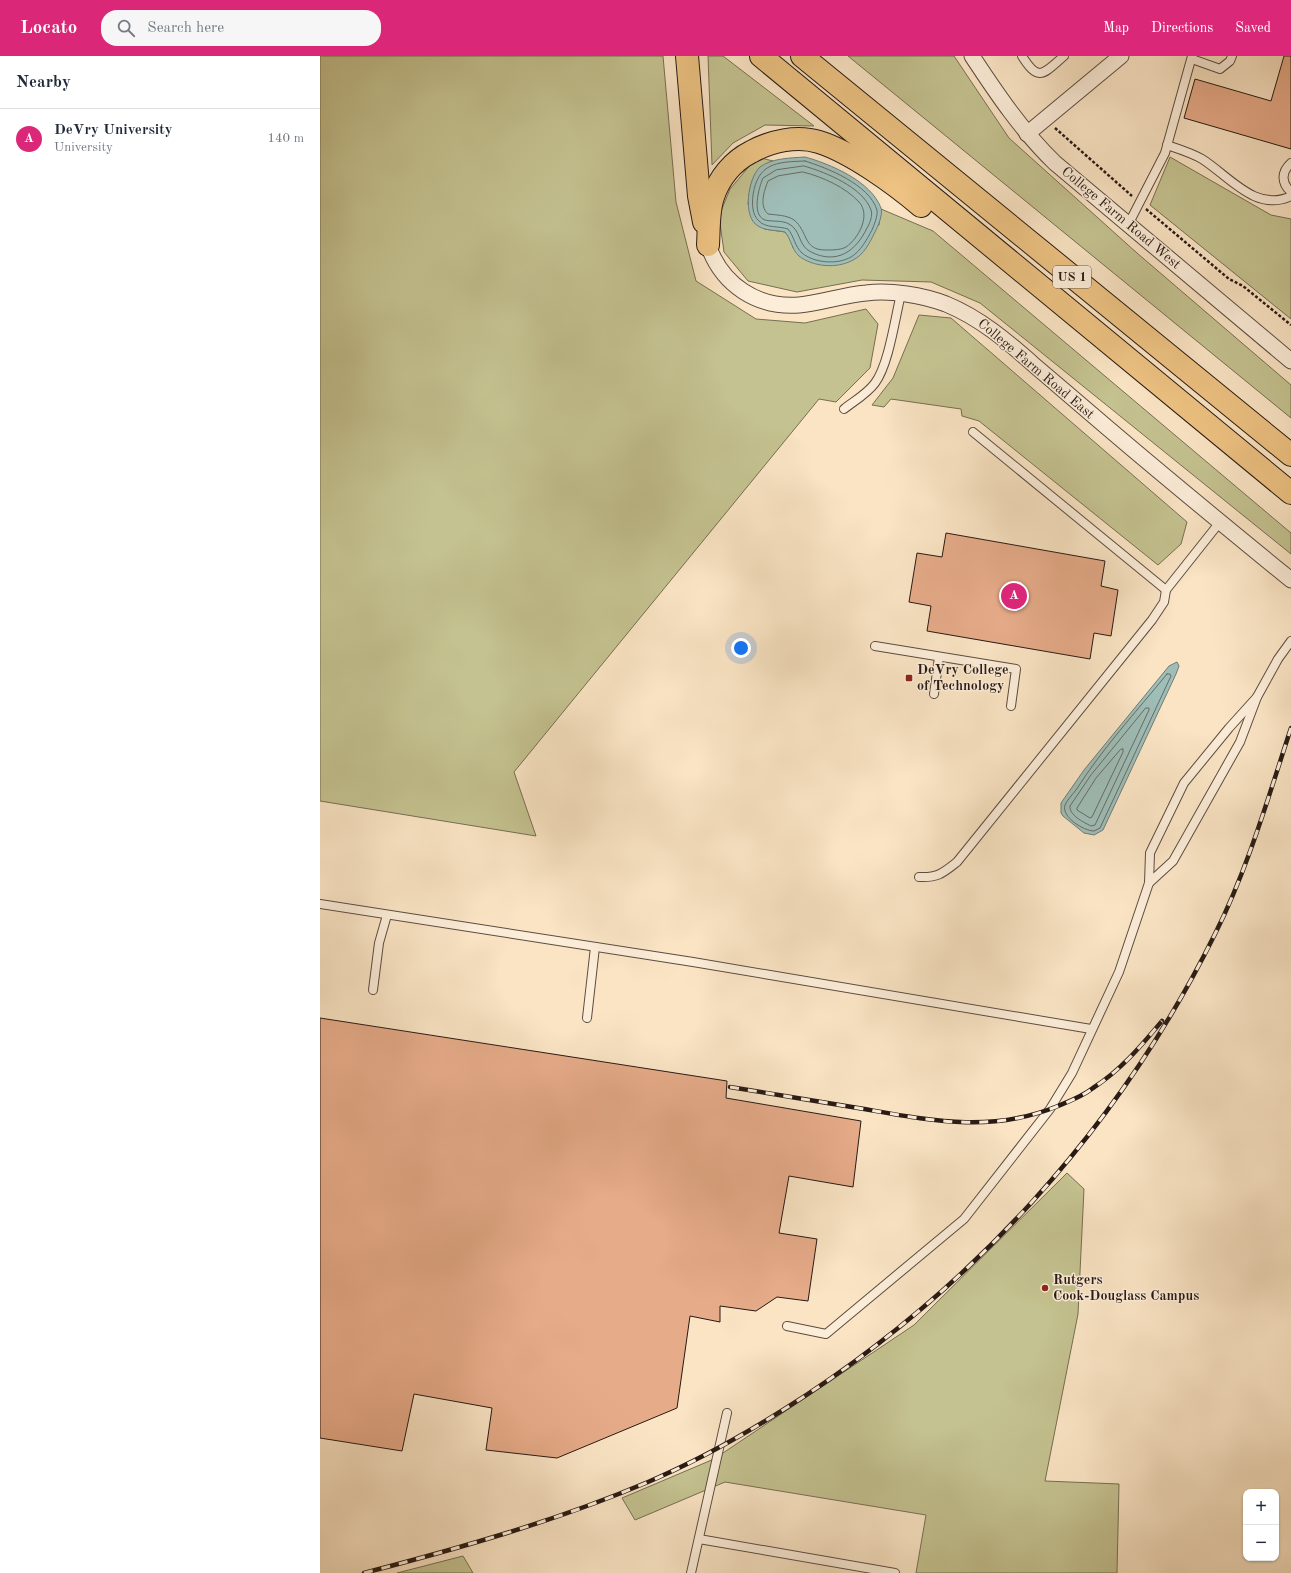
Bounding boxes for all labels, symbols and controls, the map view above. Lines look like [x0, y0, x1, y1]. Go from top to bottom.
search box [101, 10, 381, 46]
icon: search [115, 17, 137, 39]
text: Locato [20, 19, 77, 38]
text: Search here [147, 21, 224, 36]
text: Map [1103, 21, 1129, 35]
text: Directions [1151, 21, 1213, 35]
text: Saved [1235, 21, 1271, 35]
text: Nearby [16, 74, 71, 91]
text: DeVry University [54, 123, 173, 138]
text: A [24, 132, 34, 145]
text: 140 m [267, 132, 304, 145]
text: University [54, 141, 113, 154]
street label: College Farm Road West [1059, 164, 1183, 272]
road number: US 1 [1053, 266, 1091, 288]
street label: College Farm Road East [975, 316, 1097, 422]
pin: A [1001, 581, 1027, 611]
your location [731, 638, 751, 658]
place label: DeVry College of Technology [917, 663, 1009, 693]
marker: DeVry College of Technology [904, 673, 914, 683]
place label: Rutgers Cook-Douglass Campus [1053, 1273, 1199, 1303]
marker: Rutgers Cook-Douglass Campus [1040, 1283, 1050, 1293]
map controls [1243, 1489, 1279, 1561]
button: + [1243, 1489, 1279, 1525]
button: − [1243, 1525, 1279, 1561]

